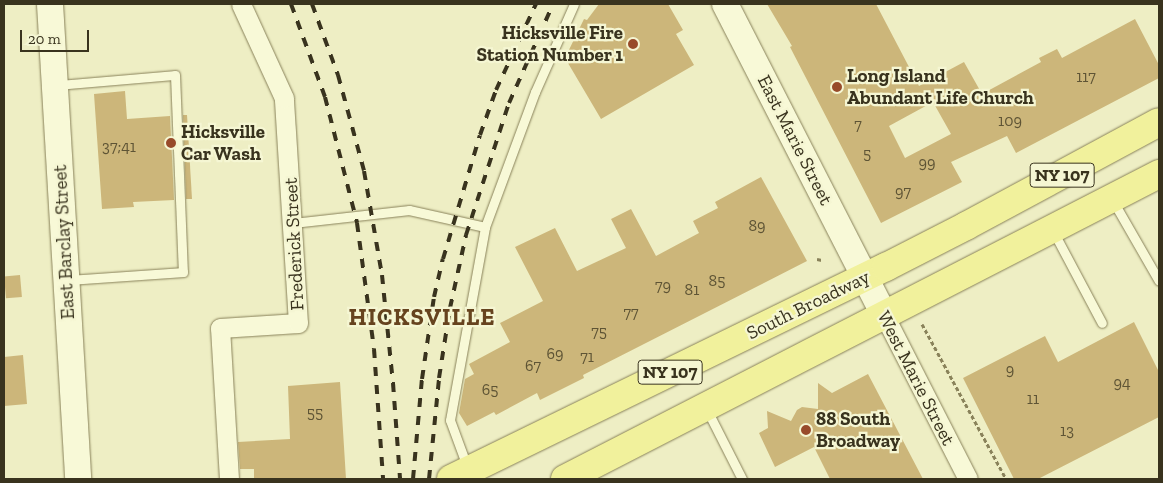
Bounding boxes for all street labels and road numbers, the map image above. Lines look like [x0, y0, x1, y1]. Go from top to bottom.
street label: East Marie Street [753, 71, 837, 209]
road number: NY 107 [1028, 160, 1096, 190]
street label: East Barclay Street [49, 164, 79, 320]
street label: Frederick Street [279, 177, 309, 311]
street label: South Broadway [743, 265, 873, 345]
street label: West Marie Street [872, 307, 960, 449]
road number: NY 107 [636, 357, 704, 388]

